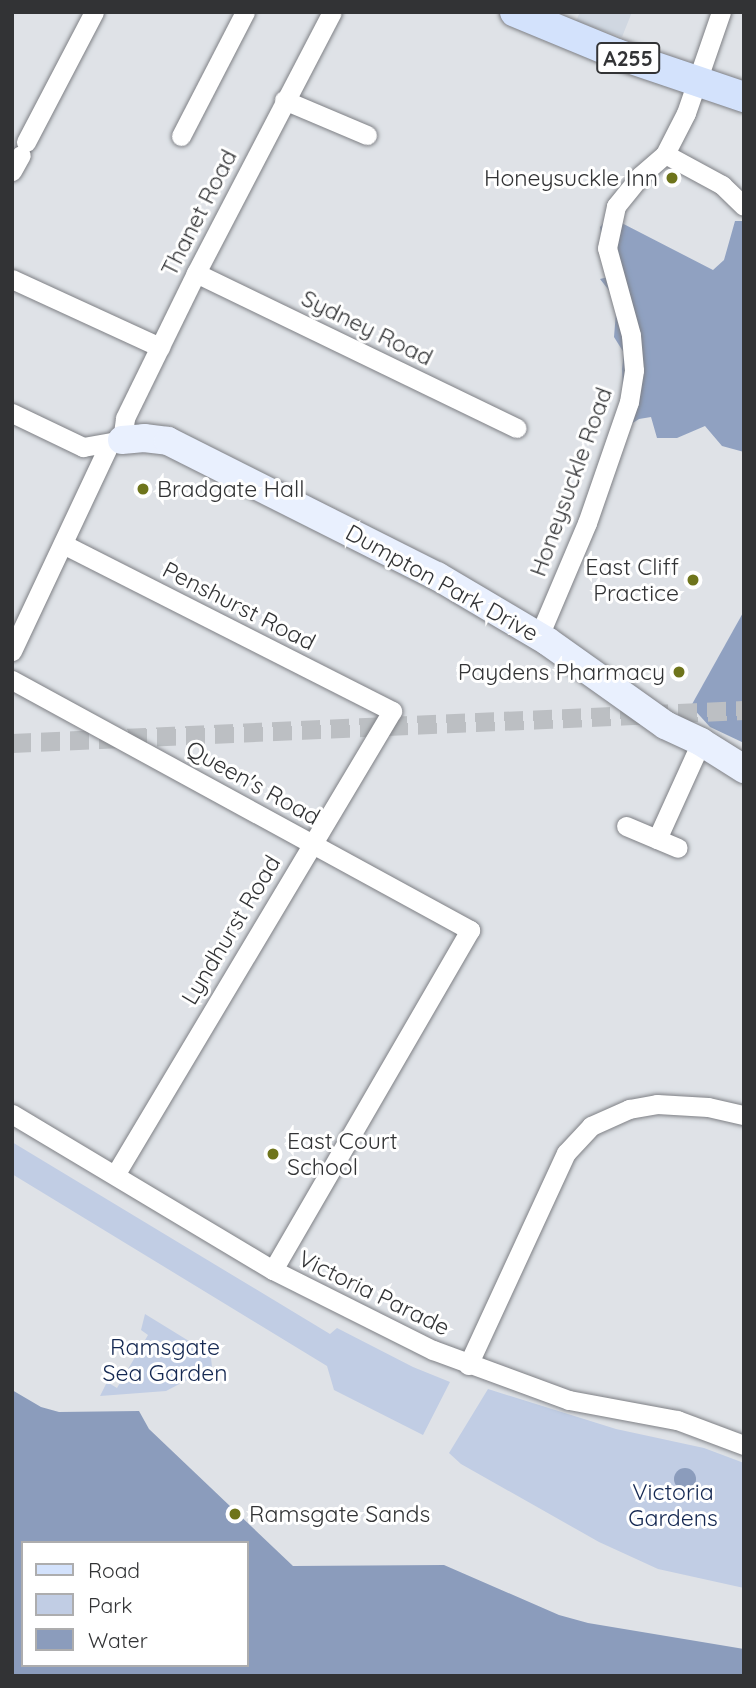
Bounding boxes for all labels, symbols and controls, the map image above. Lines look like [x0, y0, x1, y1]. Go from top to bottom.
road number: A255 [595, 41, 661, 76]
street label: Thanet Road [155, 145, 243, 281]
place label: Honeysuckle Inn [484, 164, 658, 192]
marker: Honeysuckle Inn [664, 170, 680, 186]
street label: Sydney Road [297, 284, 437, 372]
street label: Honeysuckle Road [524, 384, 618, 580]
place label: Bradgate Hall [157, 475, 305, 503]
marker: Bradgate Hall [135, 481, 151, 497]
street label: Dumpton Park Drive [341, 519, 543, 647]
place label: East Cliff Practice [585, 553, 679, 607]
street label: Penshurst Road [158, 556, 320, 656]
marker: East Cliff Practice [685, 572, 701, 588]
place label: Paydens Pharmacy [458, 658, 665, 686]
marker: Paydens Pharmacy [671, 664, 687, 680]
street label: Queen's Road [181, 735, 325, 831]
street label: Lyndhurst Road [176, 850, 286, 1010]
place label: East Court School [287, 1127, 398, 1181]
marker: East Court School [265, 1146, 281, 1162]
street label: Victoria Parade [294, 1245, 454, 1341]
park label: Ramsgate Sea Garden [102, 1333, 228, 1387]
park label: Victoria Gardens [628, 1478, 718, 1532]
place label: Ramsgate Sands [249, 1500, 430, 1528]
marker: Ramsgate Sands [227, 1506, 243, 1522]
legend [21, 1541, 248, 1667]
text: Road [88, 1557, 140, 1583]
text: Park [88, 1592, 132, 1618]
text: Water [88, 1627, 148, 1653]

